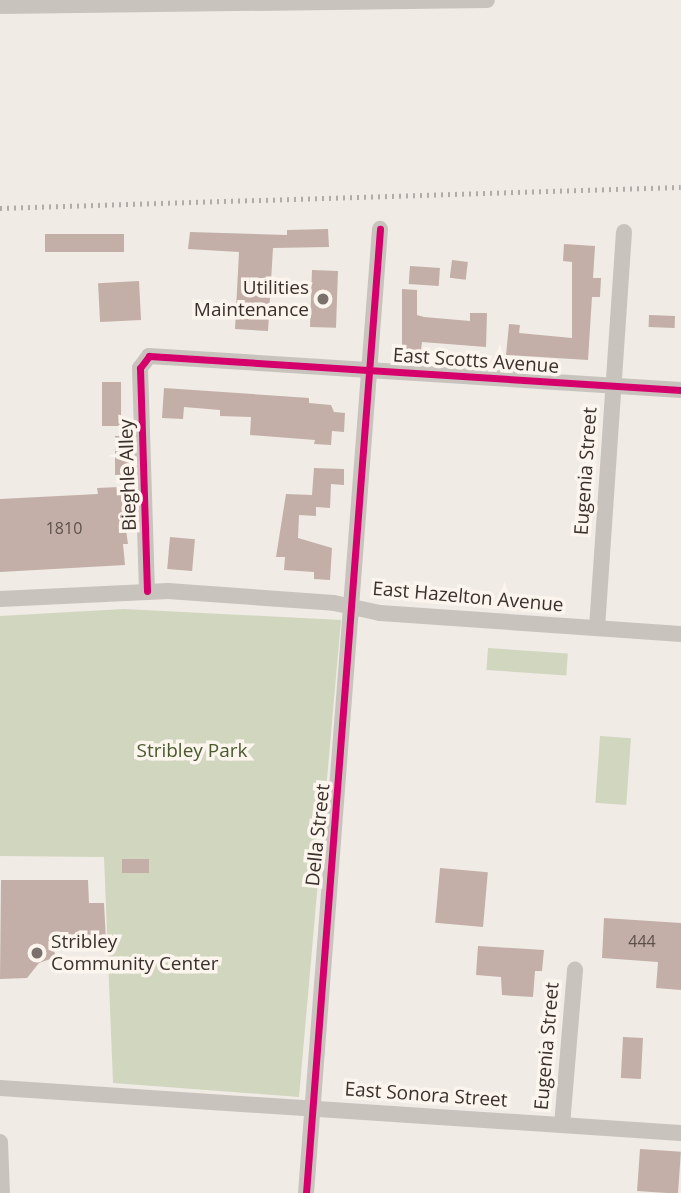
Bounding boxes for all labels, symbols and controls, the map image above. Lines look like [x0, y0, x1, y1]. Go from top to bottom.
place label: Utilities Maintenance [194, 277, 309, 321]
marker: Utilities Maintenance [315, 291, 331, 307]
street label: East Scotts Avenue [392, 344, 560, 378]
street label: Eugenia Street [570, 406, 602, 536]
street label: Bieghle Alley [115, 419, 141, 531]
house number: 1810 [46, 518, 82, 538]
street label: East Hazelton Avenue [371, 577, 565, 617]
park label: Stribley Park [136, 740, 248, 762]
street label: Della Street [301, 783, 335, 887]
place label: Stribley Community Center [51, 931, 218, 975]
house number: 444 [628, 931, 656, 951]
marker: Stribley Community Center [29, 945, 45, 961]
street label: Eugenia Street [530, 981, 564, 1111]
street label: East Sonora Street [344, 1078, 508, 1112]

